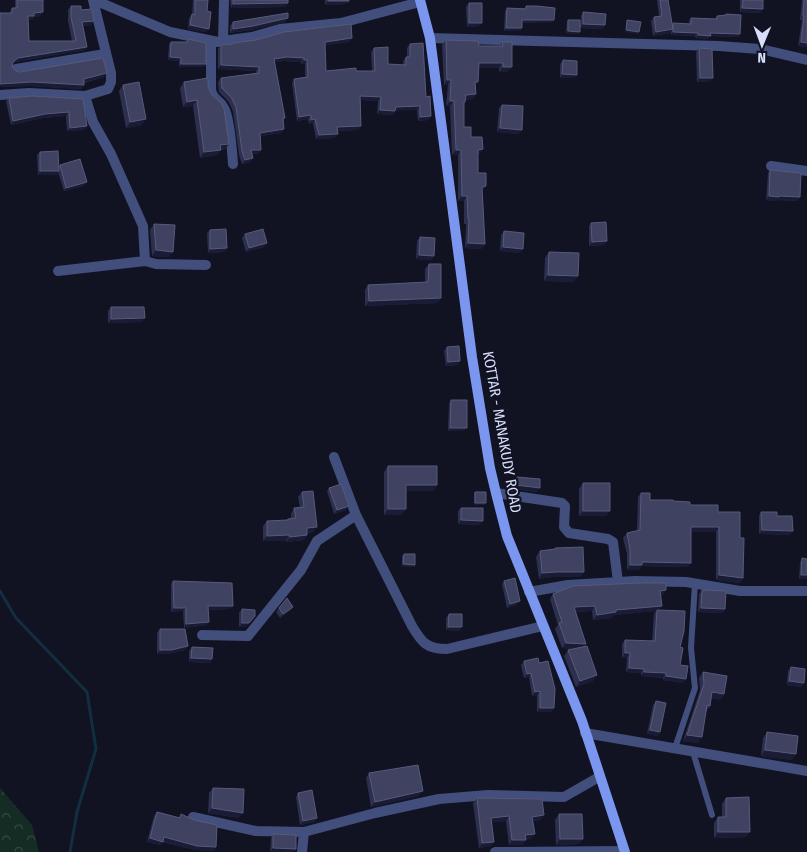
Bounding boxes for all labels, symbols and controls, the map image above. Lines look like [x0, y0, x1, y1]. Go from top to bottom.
north arrow [737, 20, 787, 70]
text: N [757, 49, 766, 66]
street label: KOTTAR - MANAKUDY ROAD [479, 350, 525, 514]

